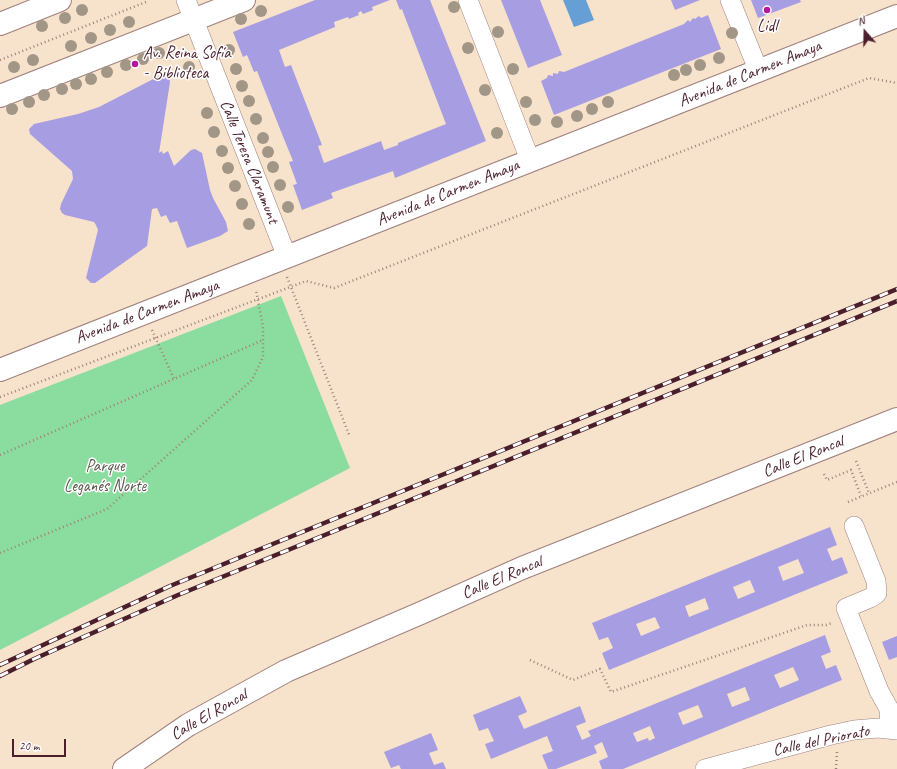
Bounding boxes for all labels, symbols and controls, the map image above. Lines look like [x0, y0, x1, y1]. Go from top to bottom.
marker: Lidl [762, 5, 772, 15]
north arrow [845, 12, 885, 52]
text: N [855, 13, 866, 28]
place label: Lidl [757, 17, 777, 37]
street label: Avenida de Carmen Amaya [676, 36, 824, 112]
place label: Av. Reina Sofía - Biblioteca [143, 44, 231, 84]
marker: Av. Reina Sofía - Biblioteca [130, 59, 140, 69]
street label: Calle Teresa Claramunt [215, 97, 283, 227]
street label: Avenida de Carmen Amaya [374, 155, 522, 231]
street label: Avenida de Carmen Amaya [72, 275, 222, 349]
street label: Calle El Roncal [760, 432, 846, 482]
park label: Parque Leganés Norte [64, 457, 146, 497]
street label: Calle El Roncal [459, 552, 545, 604]
street label: Calle El Roncal [167, 685, 251, 745]
street label: Calle del Priorato [771, 721, 871, 761]
scale bar [14, 731, 68, 757]
text: 20 m [19, 738, 39, 754]

